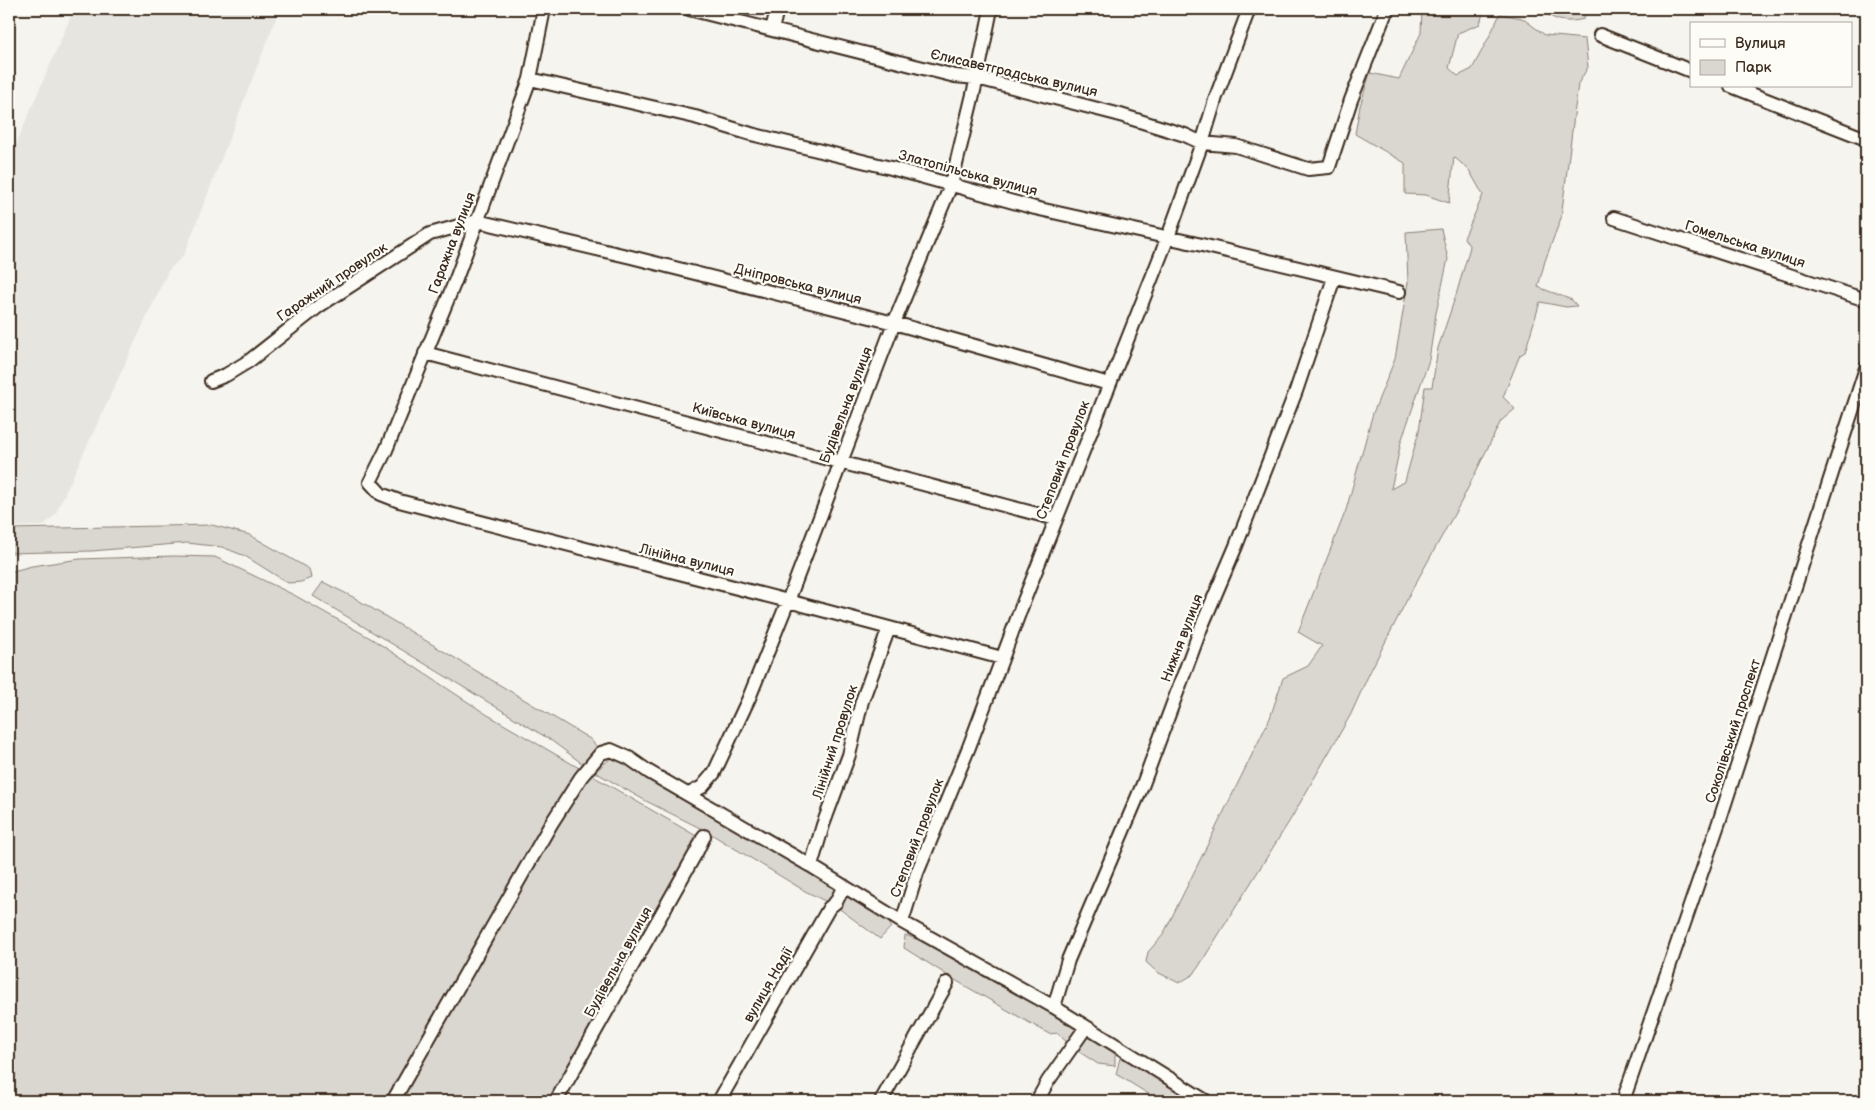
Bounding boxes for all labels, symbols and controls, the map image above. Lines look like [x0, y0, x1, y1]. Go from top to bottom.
legend [1690, 22, 1852, 88]
text: Вулиця [1735, 34, 1786, 53]
street label: Єлисаветградська вулиця [929, 45, 1099, 101]
text: Парк [1735, 58, 1772, 77]
street label: Златопільська вулиця [897, 146, 1039, 200]
street label: Гаражна вулиця [425, 190, 479, 296]
street label: Гомельська вулиця [1683, 217, 1808, 272]
street label: Гаражний провулок [274, 239, 391, 325]
street label: Дніпровська вулиця [733, 260, 864, 308]
street label: Будівельна вулиця [816, 344, 876, 466]
street label: Степовий провулок [1033, 398, 1094, 522]
street label: Київська вулиця [691, 399, 798, 443]
street label: Лінійна вулиця [637, 540, 736, 580]
street label: Нижня вулиця [1157, 591, 1207, 684]
street label: Соколівський проспект [1702, 656, 1765, 805]
street label: Лінійний провулок [808, 682, 862, 802]
street label: Степовий провулок [887, 776, 948, 900]
street label: Будівельна вулиця [581, 904, 656, 1020]
street label: вулиця Надії [740, 944, 797, 1025]

